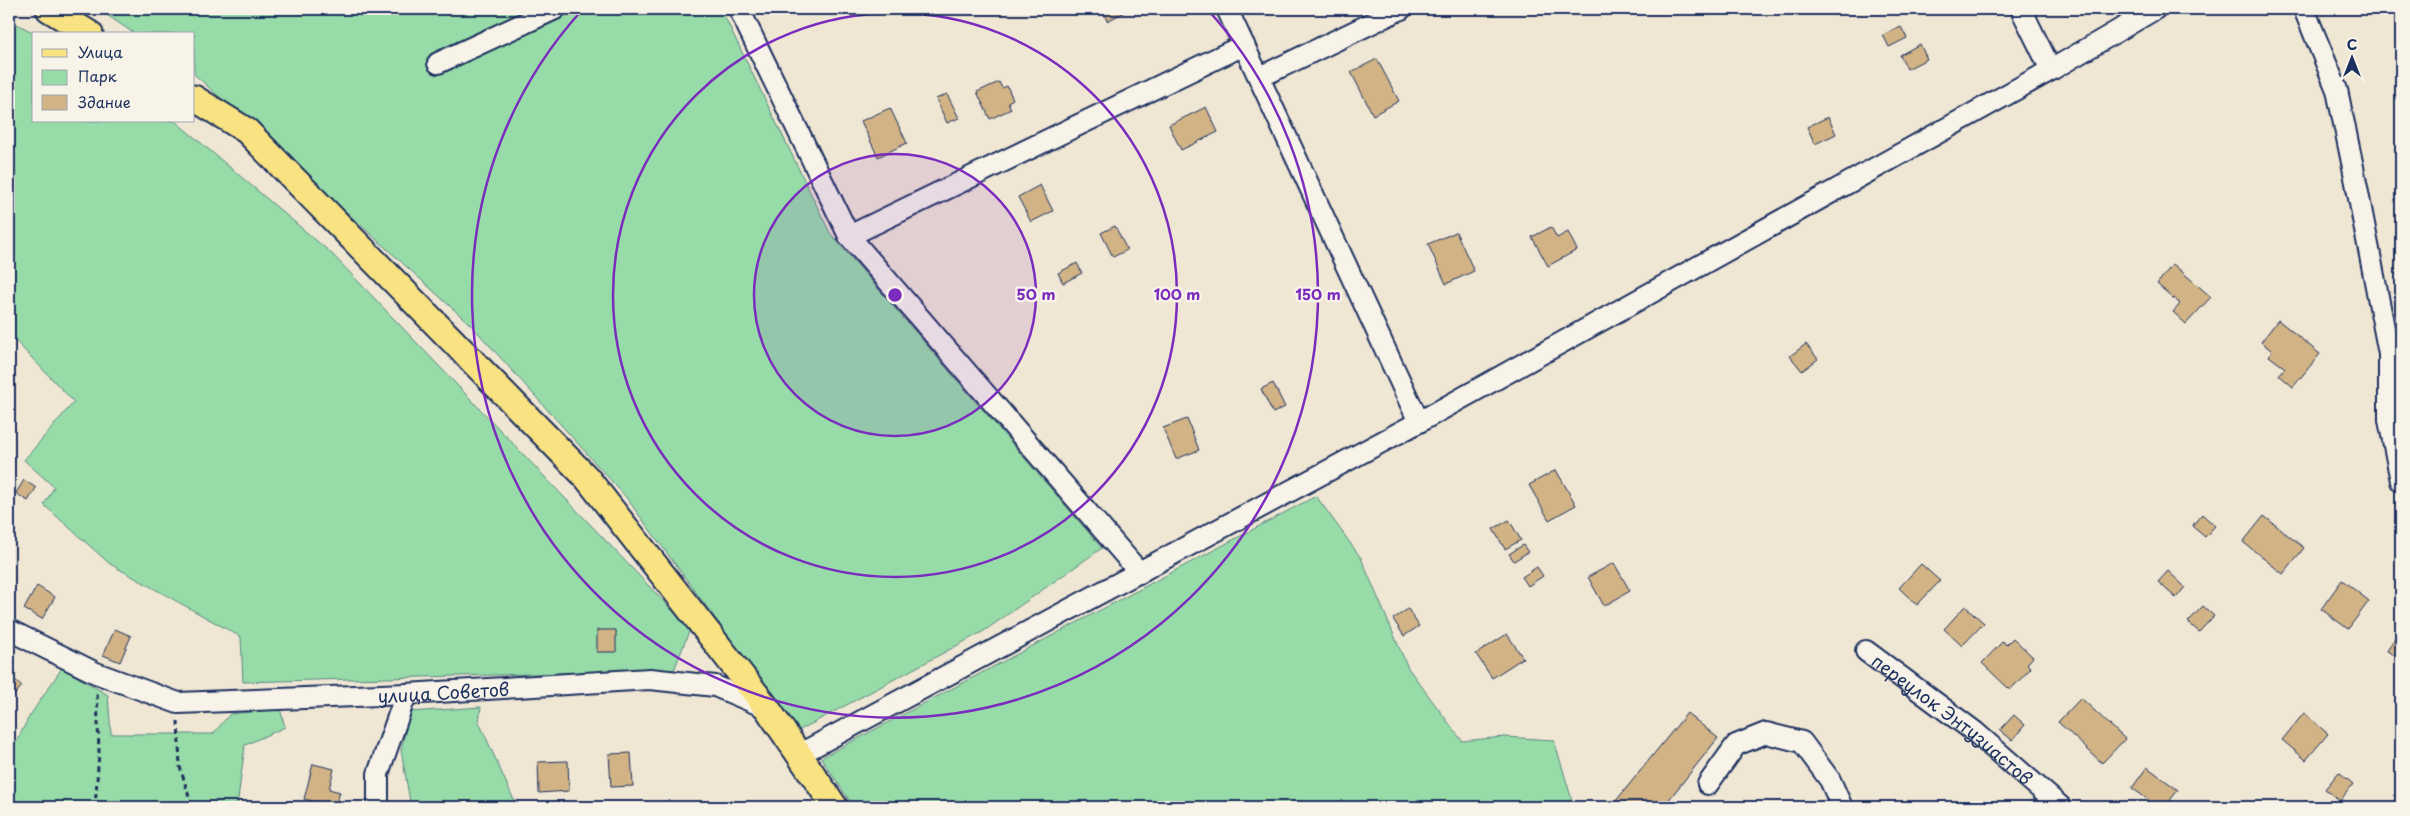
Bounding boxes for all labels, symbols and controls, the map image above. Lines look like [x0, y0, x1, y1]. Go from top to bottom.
legend [32, 32, 195, 122]
north arrow [2328, 32, 2378, 82]
text: С [2347, 34, 2357, 55]
text: Улица [78, 40, 123, 63]
text: Парк [78, 64, 117, 87]
text: Здание [78, 90, 131, 113]
text: 50 m [1017, 282, 1055, 305]
text: 100 m [1154, 282, 1200, 305]
text: 150 m [1295, 282, 1341, 305]
centre of rings [886, 286, 904, 304]
street label: переулок Энтузиастов [1867, 647, 2039, 790]
street label: улица Советов [377, 674, 510, 709]

